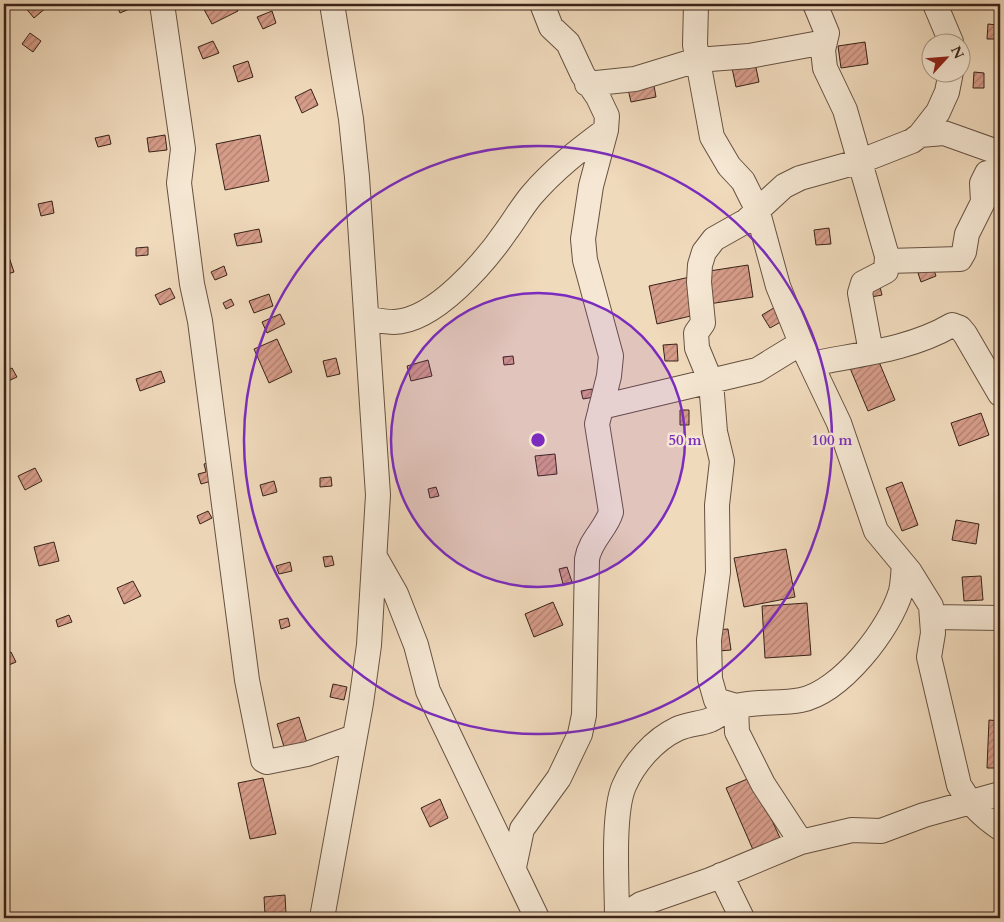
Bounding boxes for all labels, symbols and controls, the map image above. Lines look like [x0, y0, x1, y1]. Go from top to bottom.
north arrow [922, 32, 972, 82]
text: N [946, 43, 968, 62]
text: 50 m [668, 430, 702, 450]
text: 100 m [812, 430, 853, 450]
centre of rings [529, 431, 547, 449]

